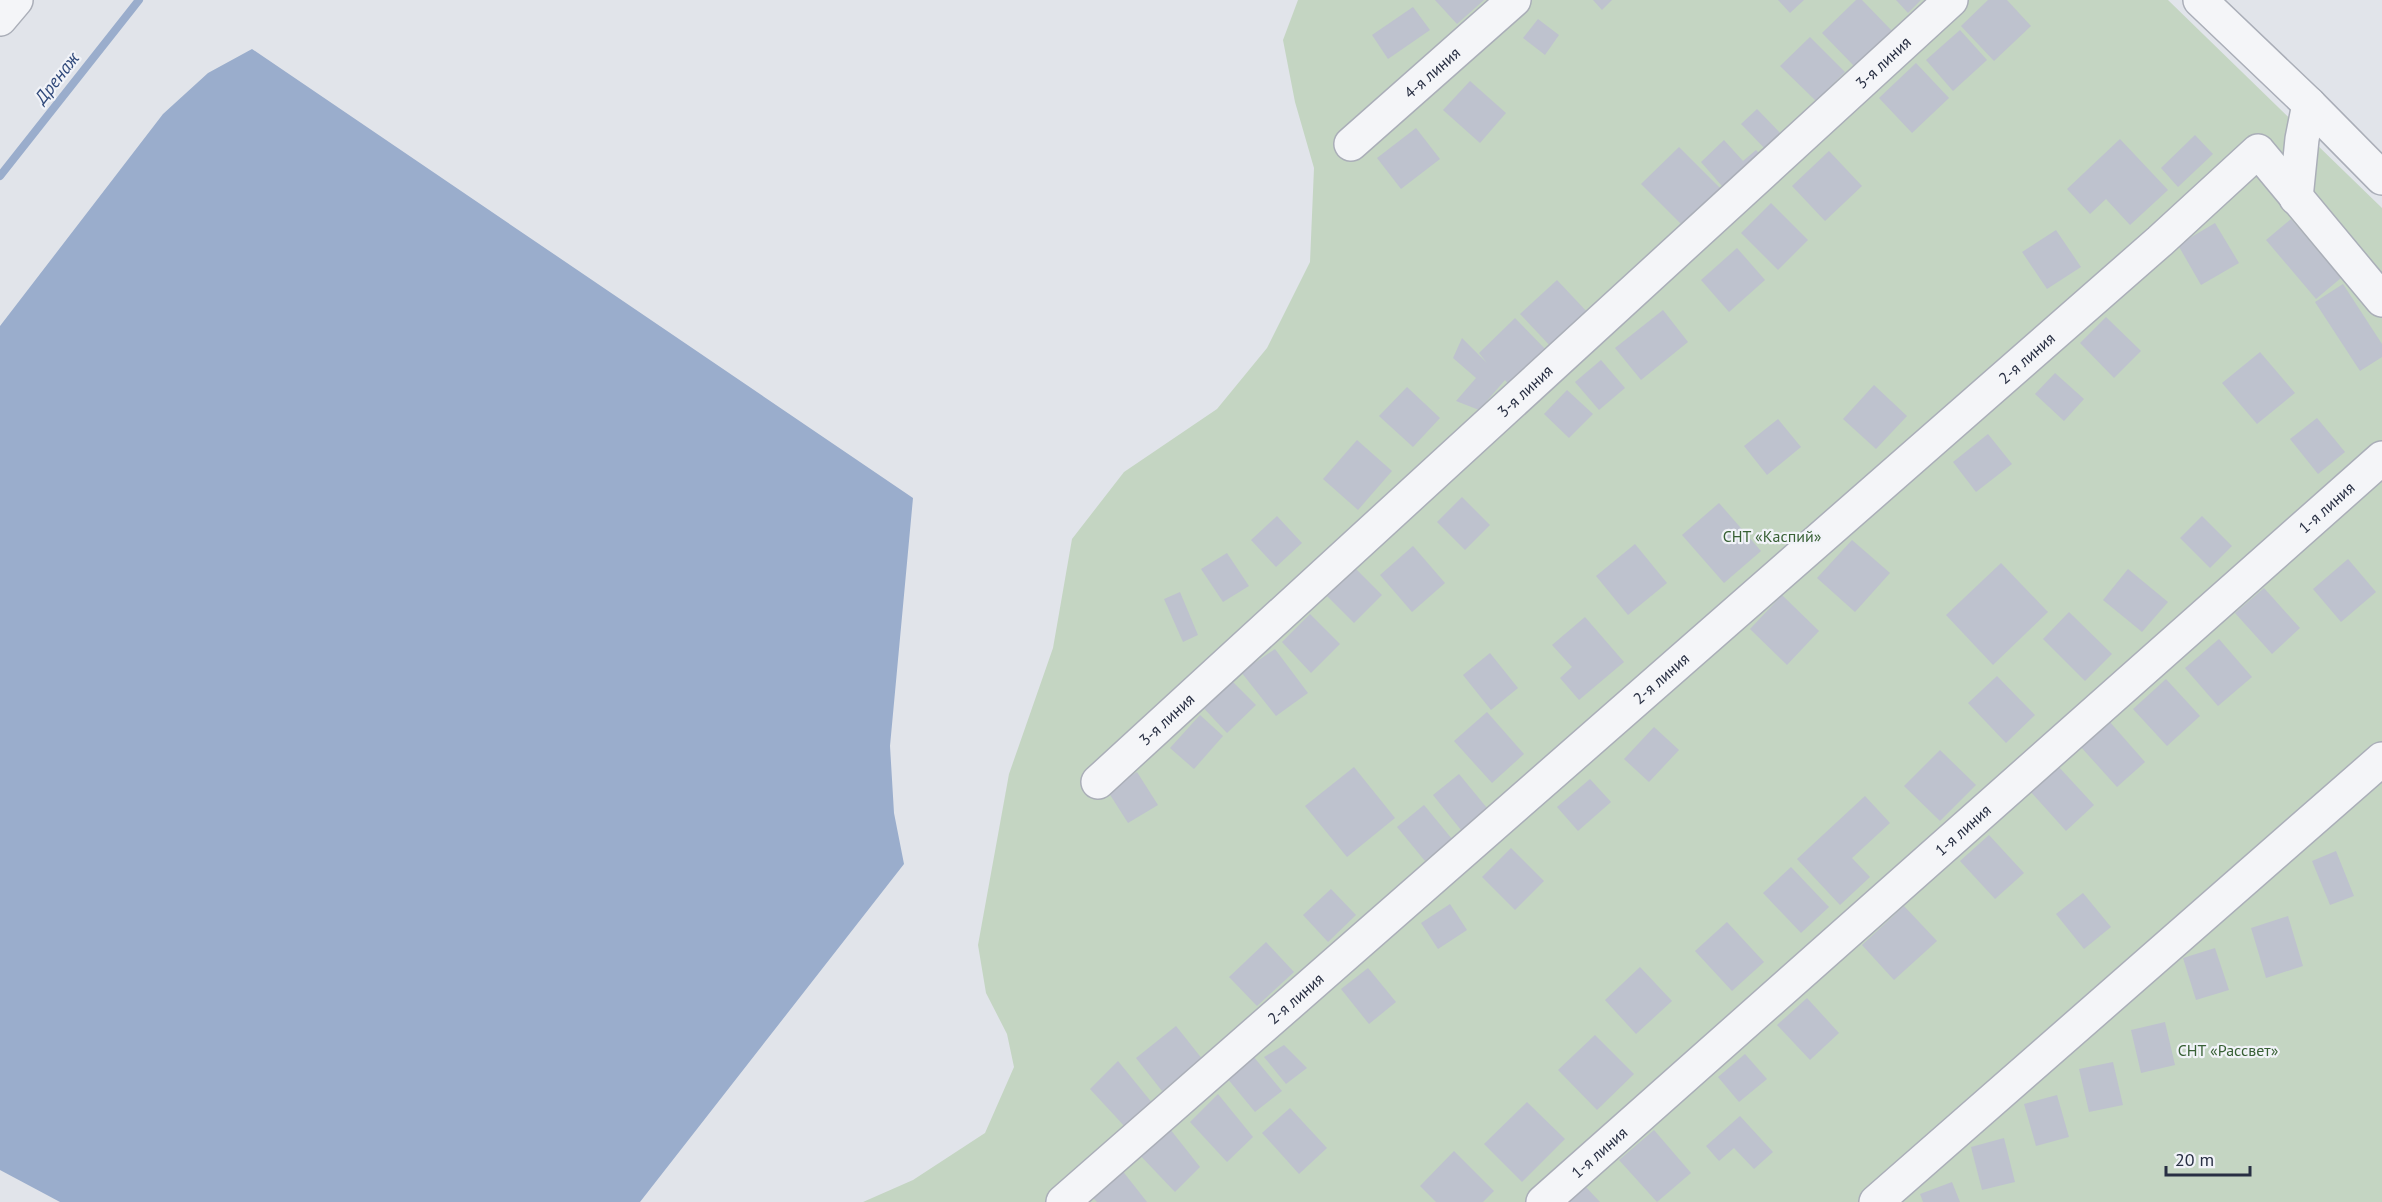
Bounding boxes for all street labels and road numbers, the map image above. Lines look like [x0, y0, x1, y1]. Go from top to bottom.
street label: 3-я линия [1851, 32, 1915, 93]
street label: 4-я линия [1400, 42, 1464, 103]
street label: 2-я линия [1994, 328, 2059, 388]
street label: 3-я линия [1493, 360, 1557, 421]
street label: 1-я линия [2294, 477, 2359, 537]
street label: 2-я линия [1629, 648, 1693, 708]
street label: 3-я линия [1135, 689, 1198, 750]
street label: 1-я линия [1931, 800, 1995, 860]
street label: 2-я линия [1263, 968, 1328, 1028]
street label: 1-я линия [1567, 1122, 1631, 1182]

